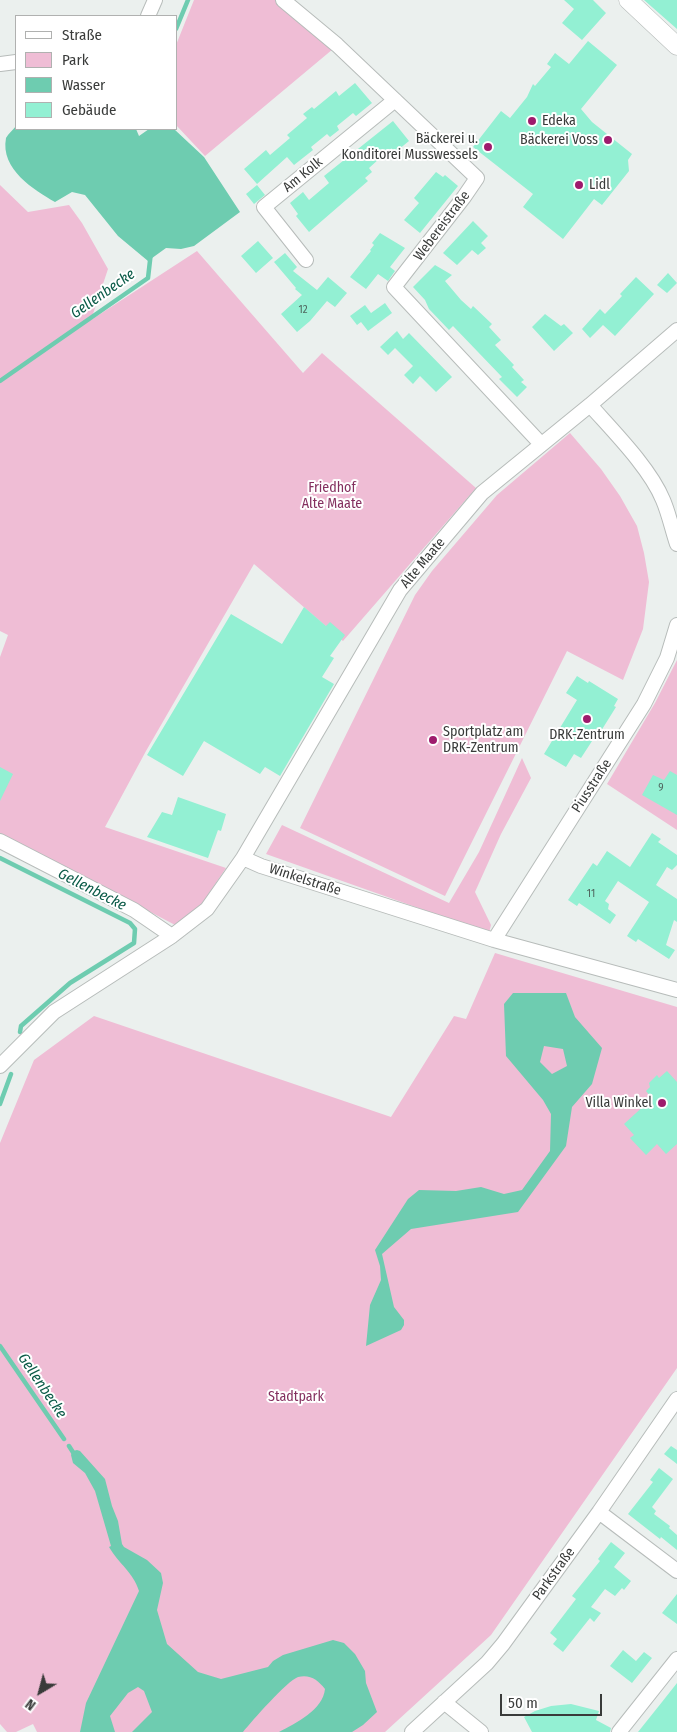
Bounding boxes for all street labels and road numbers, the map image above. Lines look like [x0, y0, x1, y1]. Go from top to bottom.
street label: Am Kolk [280, 154, 326, 196]
street label: Webereistraße [410, 188, 474, 264]
street label: Alte Maate [397, 534, 449, 592]
street label: Piusstraße [569, 756, 615, 816]
street label: Winkelstraße [267, 860, 343, 900]
street label: Parkstraße [529, 1544, 579, 1604]

